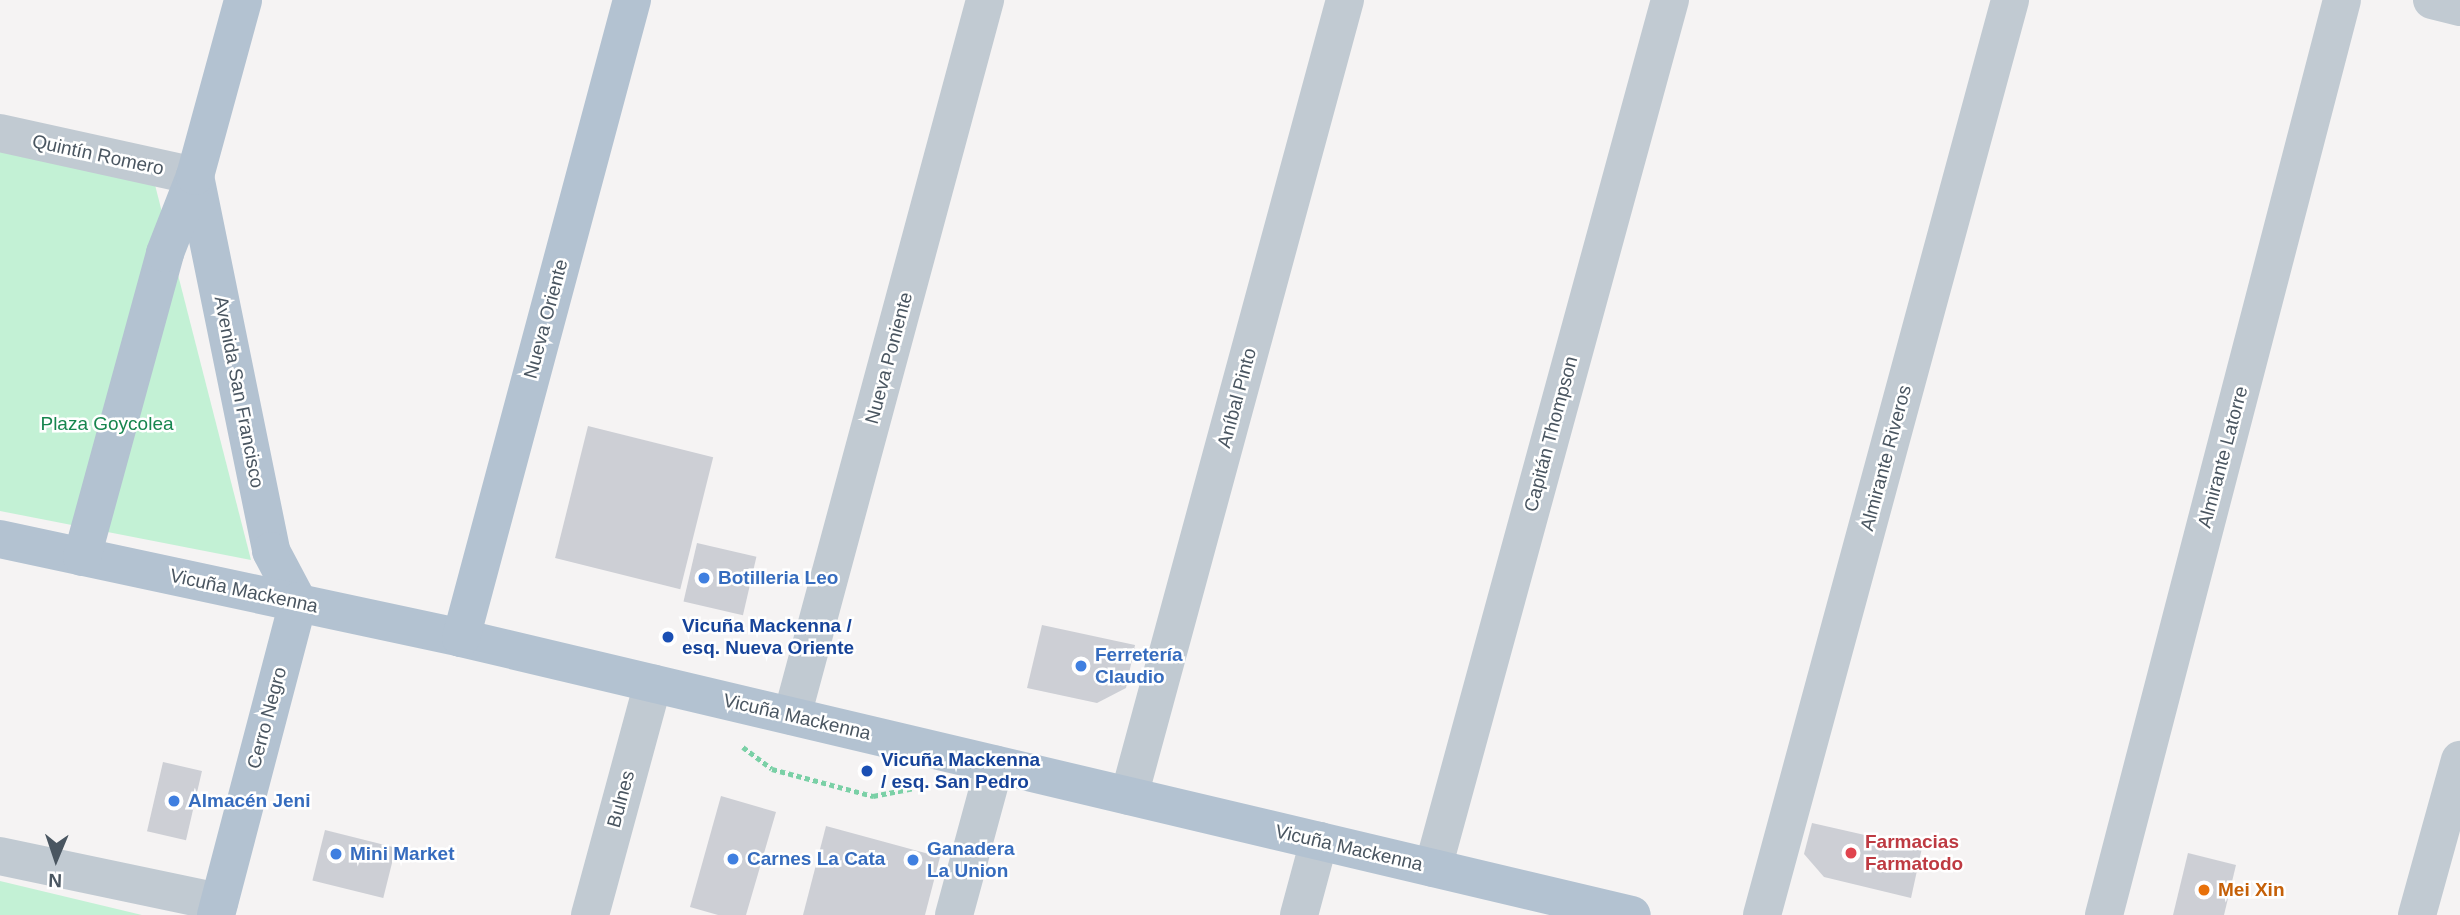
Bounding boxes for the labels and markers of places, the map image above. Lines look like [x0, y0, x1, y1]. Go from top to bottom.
place label: Botilleria Leo [718, 567, 838, 589]
marker: Botilleria Leo [696, 570, 712, 586]
place label: Vicuña Mackenna / esq. Nueva Oriente [682, 615, 854, 659]
marker: Vicuña Mackenna / esq. Nueva Oriente [660, 629, 676, 645]
place label: Ferretería Claudio [1095, 644, 1183, 688]
marker: Ferretería Claudio [1073, 658, 1089, 674]
place label: Vicuña Mackenna / esq. San Pedro [881, 749, 1040, 793]
marker: Vicuña Mackenna / esq. San Pedro [859, 763, 875, 779]
place label: Almacén Jeni [188, 790, 310, 812]
marker: Almacén Jeni [166, 793, 182, 809]
place label: Farmacias Farmatodo [1865, 831, 1963, 875]
place label: Ganadera La Union [927, 838, 1015, 882]
place label: Mini Market [350, 843, 455, 865]
marker: Farmacias Farmatodo [1843, 845, 1859, 861]
marker: Mini Market [328, 846, 344, 862]
place label: Carnes La Cata [747, 848, 885, 870]
marker: Carnes La Cata [725, 851, 741, 867]
marker: Ganadera La Union [905, 852, 921, 868]
place label: Mei Xin [2218, 879, 2285, 901]
marker: Mei Xin [2196, 882, 2212, 898]

